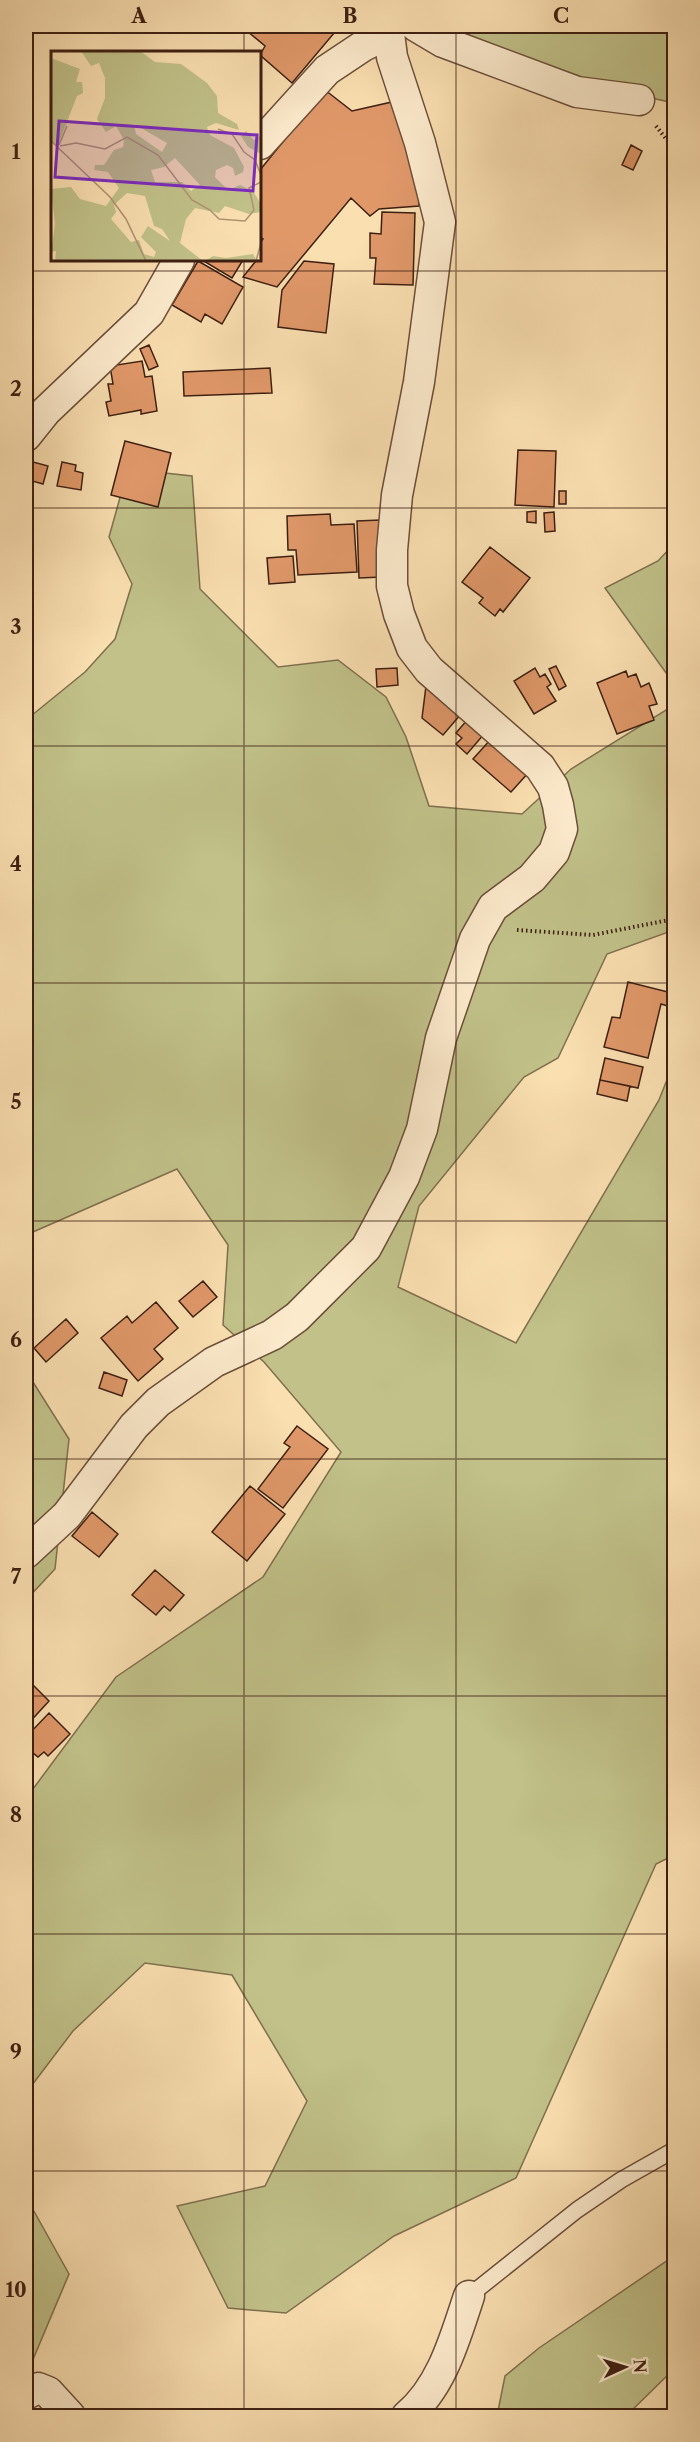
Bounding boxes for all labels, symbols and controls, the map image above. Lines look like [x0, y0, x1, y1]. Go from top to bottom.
text: A [130, 4, 147, 28]
text: B [343, 4, 358, 28]
text: C [553, 4, 569, 28]
inset map [51, 51, 261, 261]
text: 1 [12, 140, 21, 164]
text: 2 [10, 377, 22, 401]
text: 3 [10, 615, 22, 639]
text: 4 [10, 852, 22, 876]
text: 5 [10, 1090, 22, 1114]
text: 6 [10, 1328, 22, 1352]
text: 7 [11, 1565, 22, 1589]
text: 8 [10, 1803, 22, 1827]
text: 9 [10, 2040, 22, 2064]
text: 10 [5, 2278, 27, 2302]
north arrow [595, 2337, 655, 2397]
text: N [630, 2358, 650, 2374]

